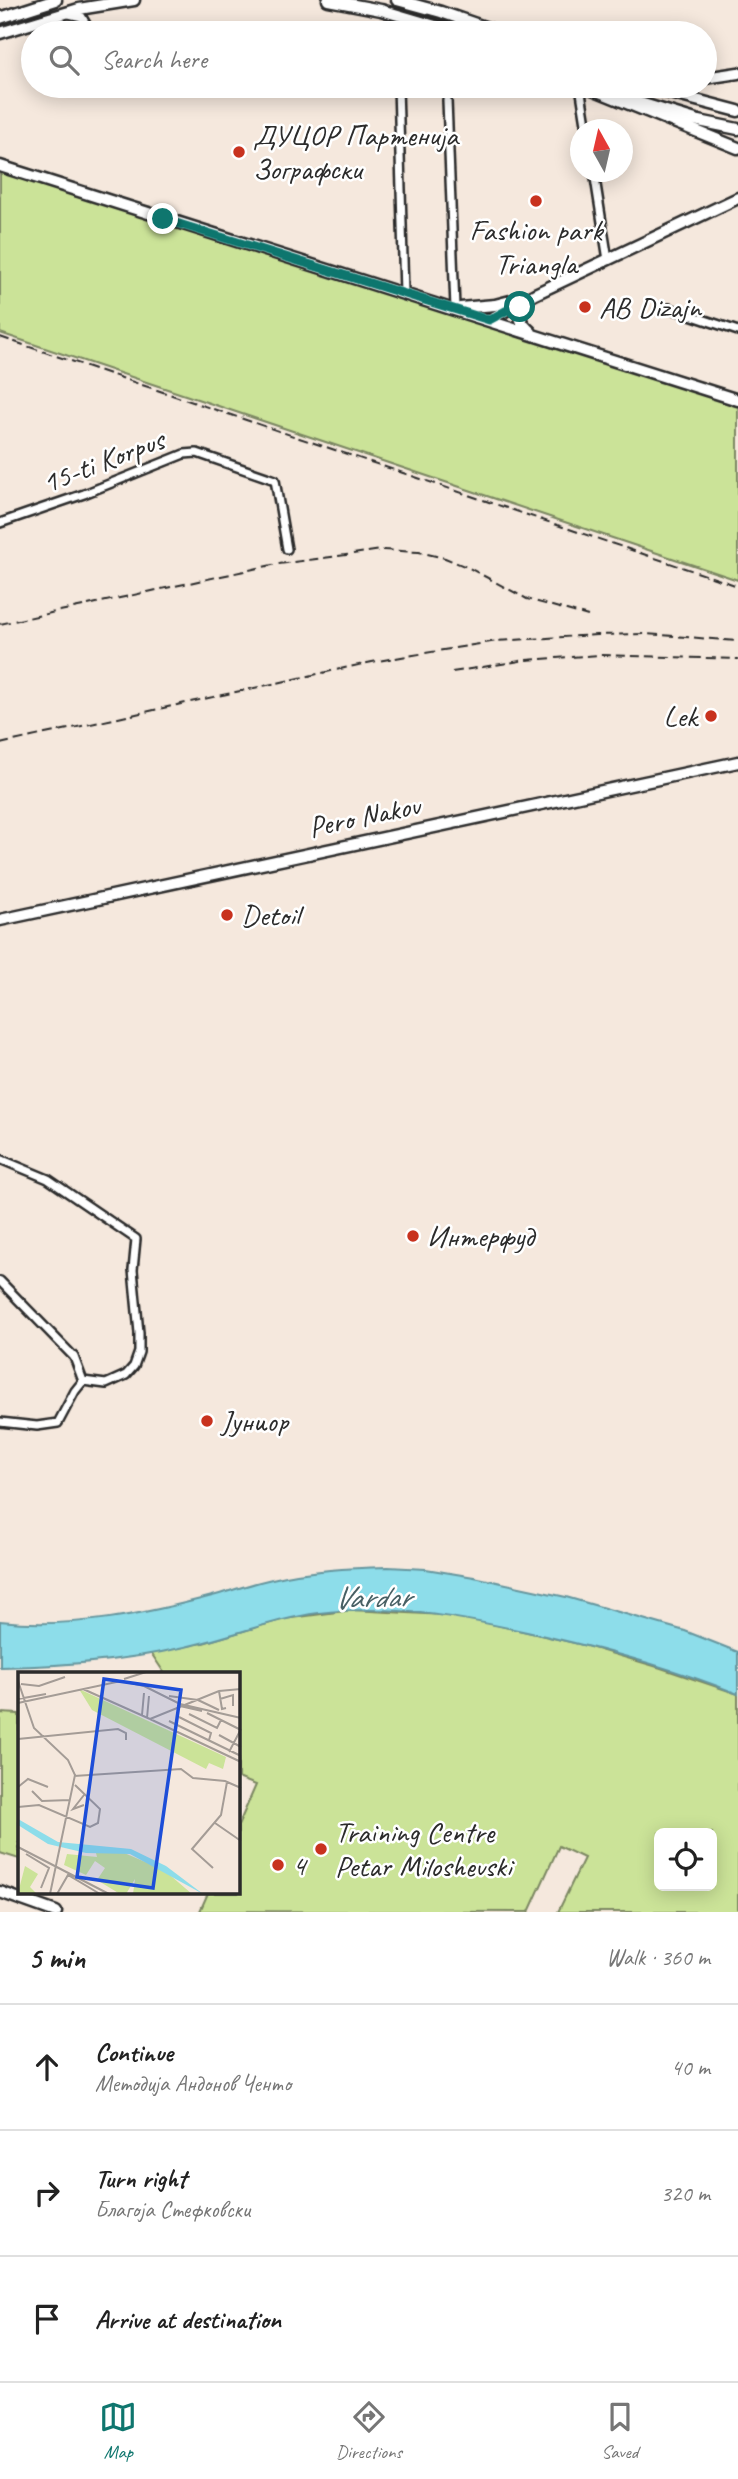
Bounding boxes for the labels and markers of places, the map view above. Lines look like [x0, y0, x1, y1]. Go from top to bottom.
place label: ДУЦОР Партенија Зографски [253, 116, 460, 188]
marker: ДУЦОР Партенија Зографски [231, 144, 247, 160]
marker: Fashion park Triangla [528, 193, 544, 209]
place label: Fashion park Triangla [470, 211, 604, 283]
place label: AB Dizajn [599, 288, 702, 326]
marker: AB Dizajn [577, 299, 593, 315]
place label: Lek [664, 697, 699, 735]
marker: Lek [703, 708, 719, 724]
place label: Detoil [241, 896, 305, 934]
marker: Detoil [219, 907, 235, 923]
place label: Интерфуд [427, 1217, 536, 1255]
marker: Интерфуд [405, 1228, 421, 1244]
place label: Јуниор [219, 1402, 290, 1440]
marker: Јуниор [199, 1413, 215, 1429]
place label: Training Centre Petar Miloshevski [335, 1813, 515, 1885]
marker: Training Centre Petar Miloshevski [313, 1841, 329, 1857]
place label: 4 [292, 1846, 308, 1884]
marker: 4 [270, 1857, 286, 1873]

